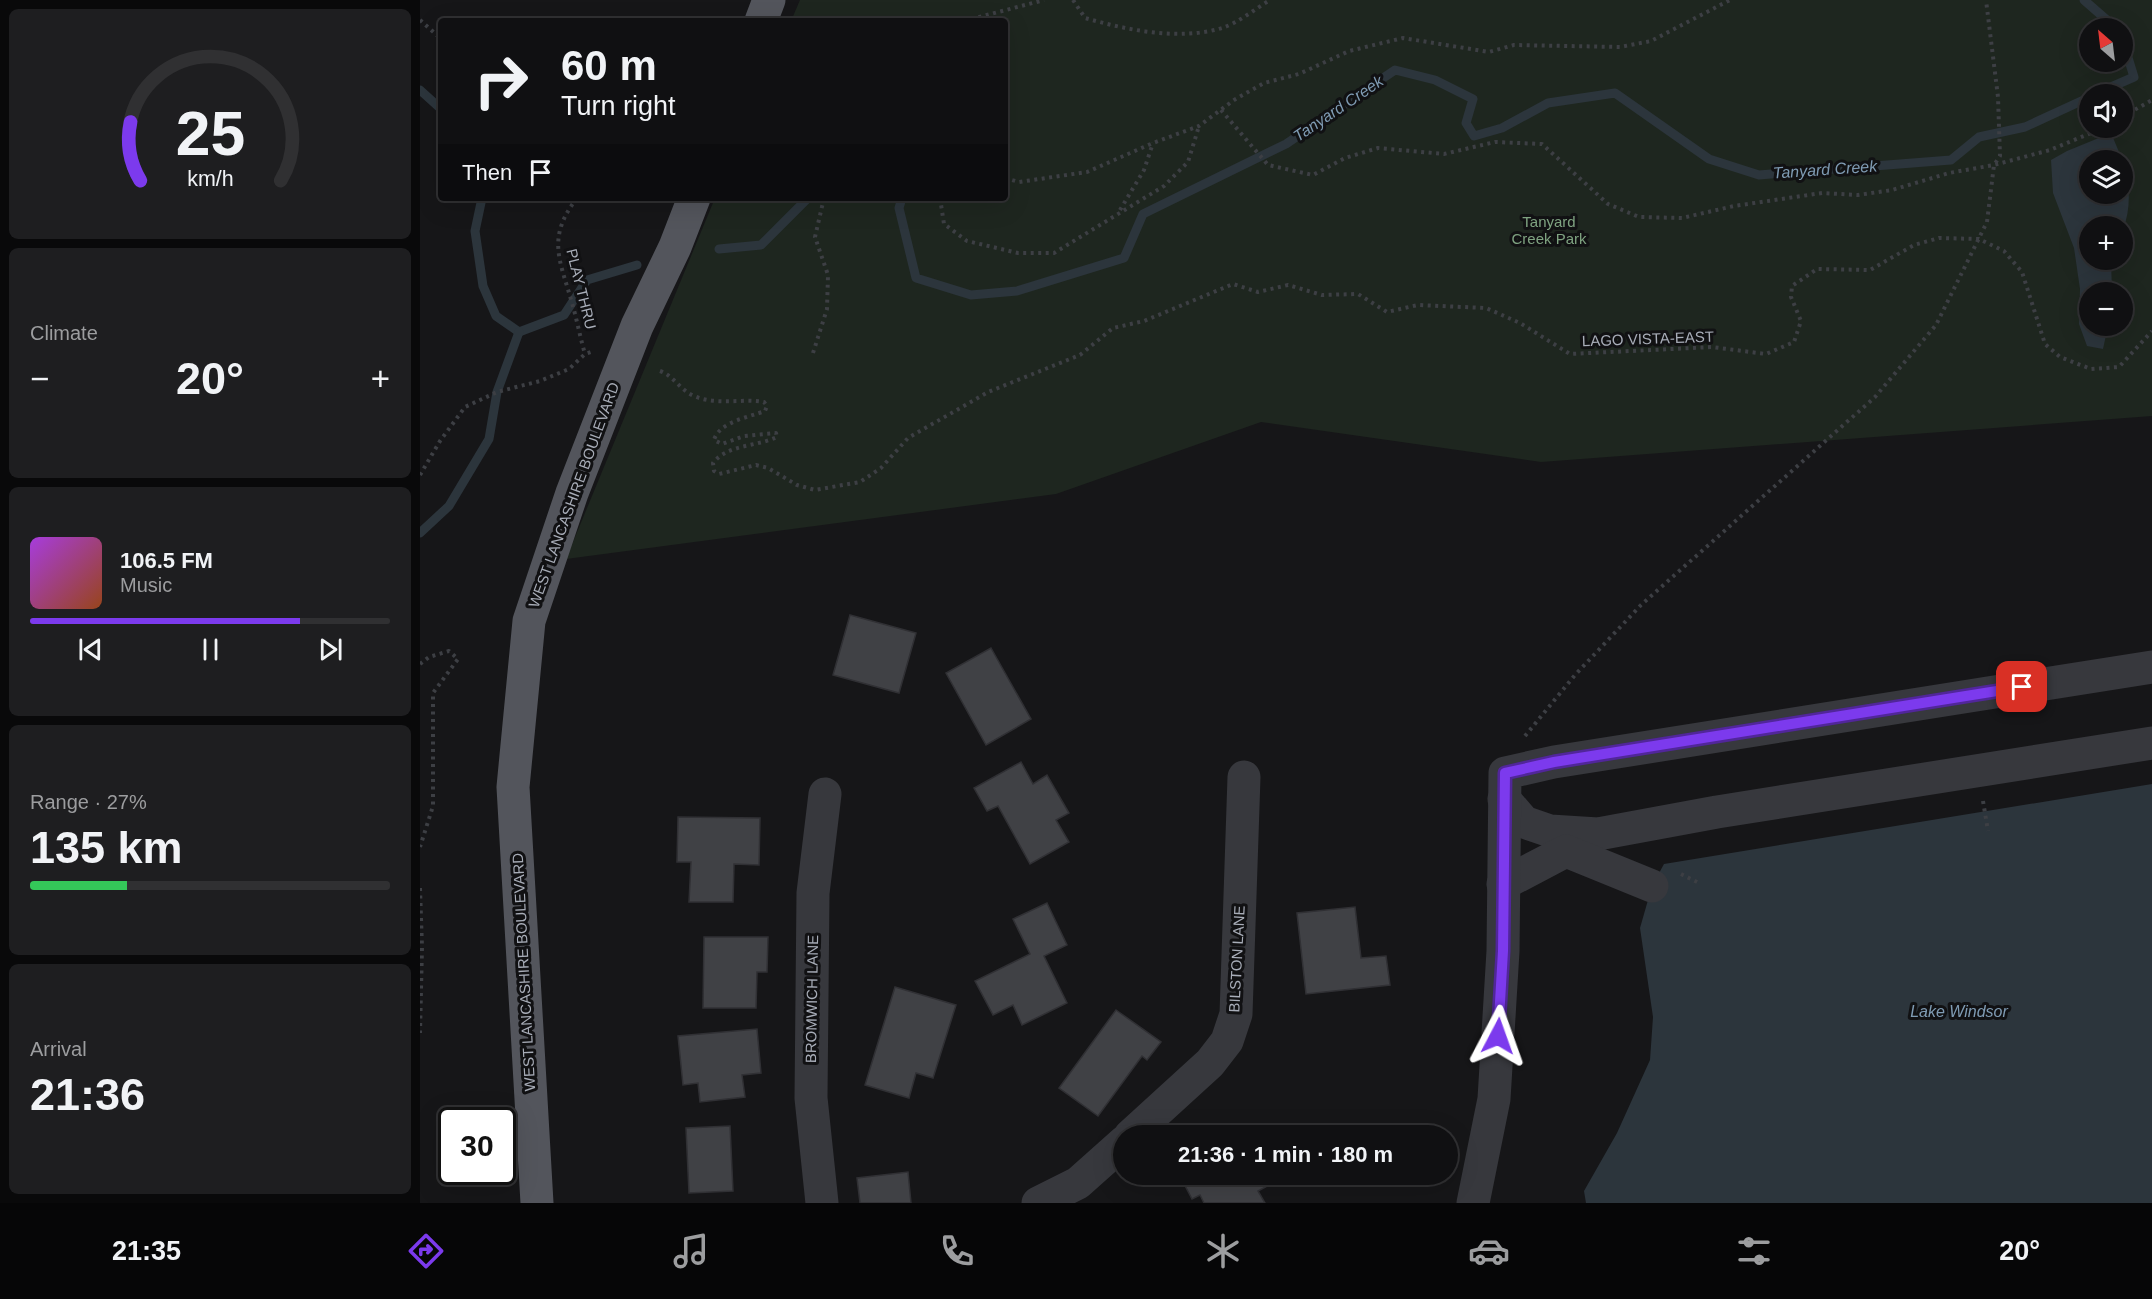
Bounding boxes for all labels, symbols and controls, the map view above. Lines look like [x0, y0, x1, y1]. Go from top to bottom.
north arrow [2079, 18, 2133, 72]
map controls [2079, 18, 2133, 336]
icon: right [462, 42, 540, 120]
text: 60 m [561, 42, 657, 89]
water label: Tanyard Creek [1290, 72, 1387, 145]
button: sound [2079, 84, 2133, 138]
text: Turn right [561, 91, 676, 121]
text: 25 [175, 99, 245, 168]
button: layers [2079, 150, 2133, 204]
icon: arrive [524, 156, 557, 189]
water label: Tanyard Creek [1772, 157, 1879, 182]
text: Then [462, 160, 512, 185]
text: km/h [187, 167, 233, 191]
park label: Tanyard Creek Park [1511, 213, 1587, 247]
button: + [2079, 216, 2133, 270]
street label: PLAY THRU [563, 247, 600, 331]
button: − [2079, 282, 2133, 336]
text: Climate [30, 322, 98, 344]
street label: LAGO VISTA-EAST [1582, 328, 1714, 349]
text: 20° [176, 353, 244, 404]
text: − [30, 360, 49, 397]
text: + [371, 360, 390, 397]
street label: WEST LANCASHIRE BOULEVARD [525, 380, 622, 610]
text: 106.5 FM [120, 548, 213, 573]
text: Music [120, 574, 172, 596]
icon: previous [74, 633, 107, 666]
icon: pause [194, 633, 227, 666]
icon: next [314, 633, 347, 666]
pin [1996, 661, 2047, 712]
icon: arrive [2005, 670, 2038, 703]
text: Range · 27% [30, 791, 147, 813]
text: 135 km [30, 822, 183, 873]
street label: WEST LANCASHIRE BOULEVARD [509, 852, 538, 1092]
street label: BILSTON LANE [1225, 905, 1248, 1013]
street label: BROMWICH LANE [802, 935, 821, 1063]
water label: Lake Windsor [1910, 1003, 2009, 1020]
position arrow [1466, 1004, 1530, 1068]
text: Arrival [30, 1038, 87, 1060]
text: 21:36 [30, 1069, 145, 1120]
speed limit sign: 30 [438, 1107, 516, 1185]
text: 21:36 · 1 min · 180 m [1178, 1142, 1393, 1167]
icon: directions [405, 1230, 447, 1272]
icon: music [670, 1230, 712, 1272]
icon: phone [936, 1230, 978, 1272]
icon: climate [1202, 1230, 1244, 1272]
icon: car [1468, 1230, 1510, 1272]
icon: filters [1733, 1230, 1775, 1272]
text: 21:35 [112, 1236, 181, 1266]
text: 20° [1999, 1236, 2040, 1266]

